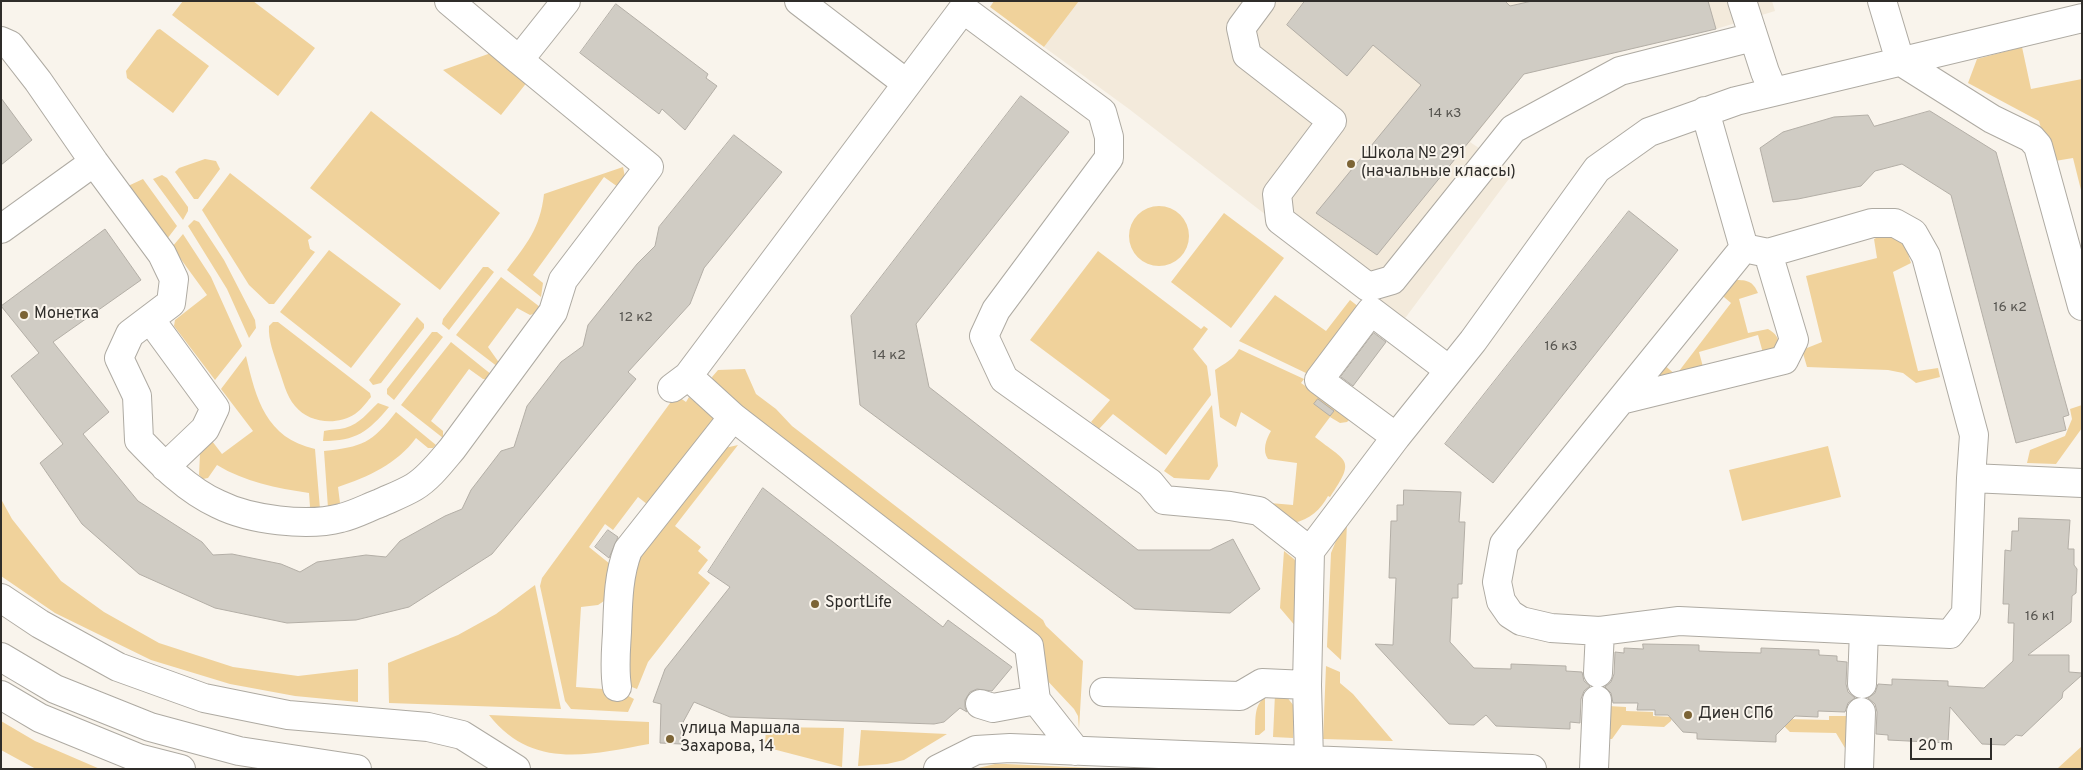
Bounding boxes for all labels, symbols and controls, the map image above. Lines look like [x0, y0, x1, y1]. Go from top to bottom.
house number: 14 к3 [1428, 106, 1462, 122]
place label: Школа № 291 (начальные классы) [1361, 145, 1516, 183]
marker: Школа № 291 (начальные классы) [1345, 158, 1357, 170]
house number: 16 к2 [1993, 300, 2027, 316]
place label: Монетка [34, 305, 99, 325]
marker: Монетка [18, 309, 30, 321]
house number: 12 к2 [619, 310, 653, 326]
house number: 16 к3 [1544, 339, 1578, 355]
house number: 14 к2 [872, 348, 906, 364]
place label: SportLife [825, 594, 892, 614]
marker: SportLife [809, 598, 821, 610]
house number: 16 к1 [2025, 609, 2055, 625]
place label: Диен СПб [1698, 705, 1773, 725]
marker: Диен СПб [1682, 709, 1694, 721]
place label: улица Маршала Захарова, 14 [680, 720, 800, 758]
scale bar [1913, 728, 1996, 760]
marker: улица Маршала Захарова, 14 [664, 733, 676, 745]
text: 20 m [1918, 737, 1953, 756]

